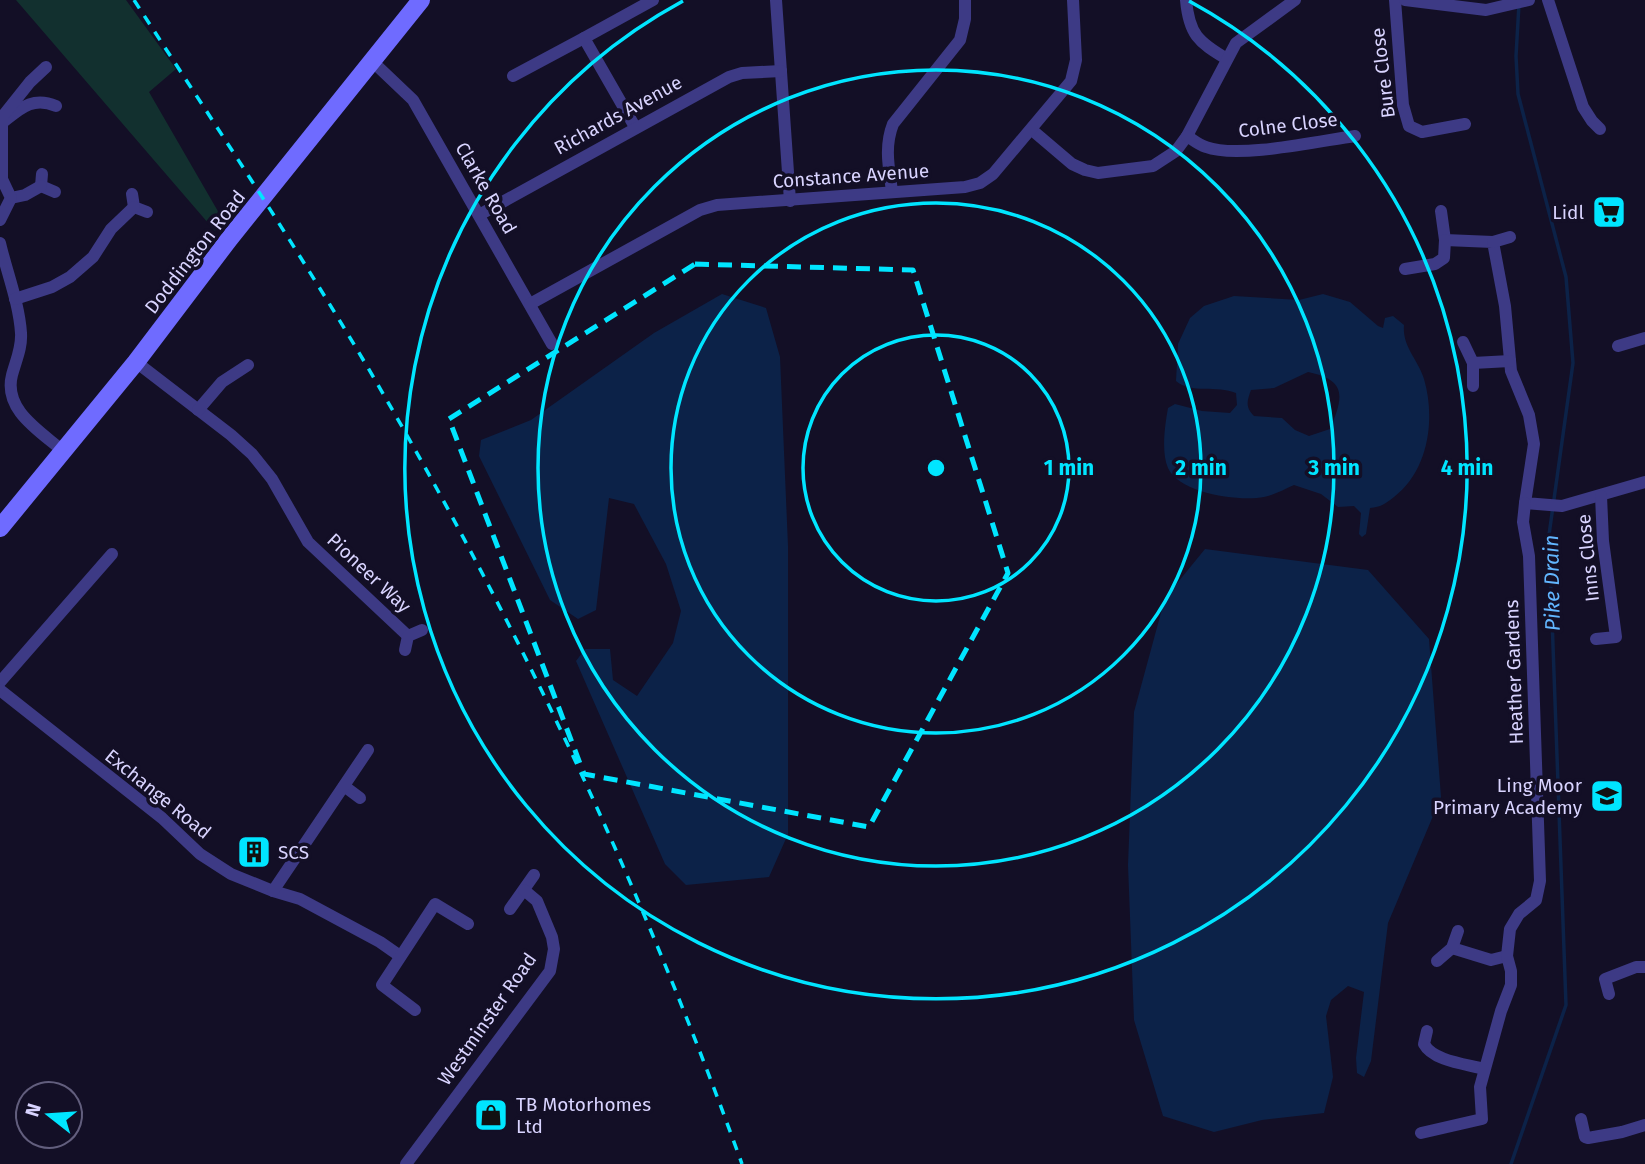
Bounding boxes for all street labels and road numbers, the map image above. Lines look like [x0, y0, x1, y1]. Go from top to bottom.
street label: Bure Close [1366, 26, 1400, 120]
street label: Richards Avenue [550, 70, 686, 160]
street label: Colne Close [1237, 108, 1339, 142]
street label: Clarke Road [450, 138, 522, 238]
street label: Constance Avenue [772, 159, 930, 193]
street label: Doddington Road [140, 186, 250, 318]
street label: Inns Close [1572, 513, 1604, 603]
street label: Pioneer Way [322, 528, 416, 618]
street label: Heather Gardens [1500, 599, 1528, 745]
street label: Exchange Road [100, 744, 216, 844]
street label: Westminster Road [433, 948, 541, 1090]

